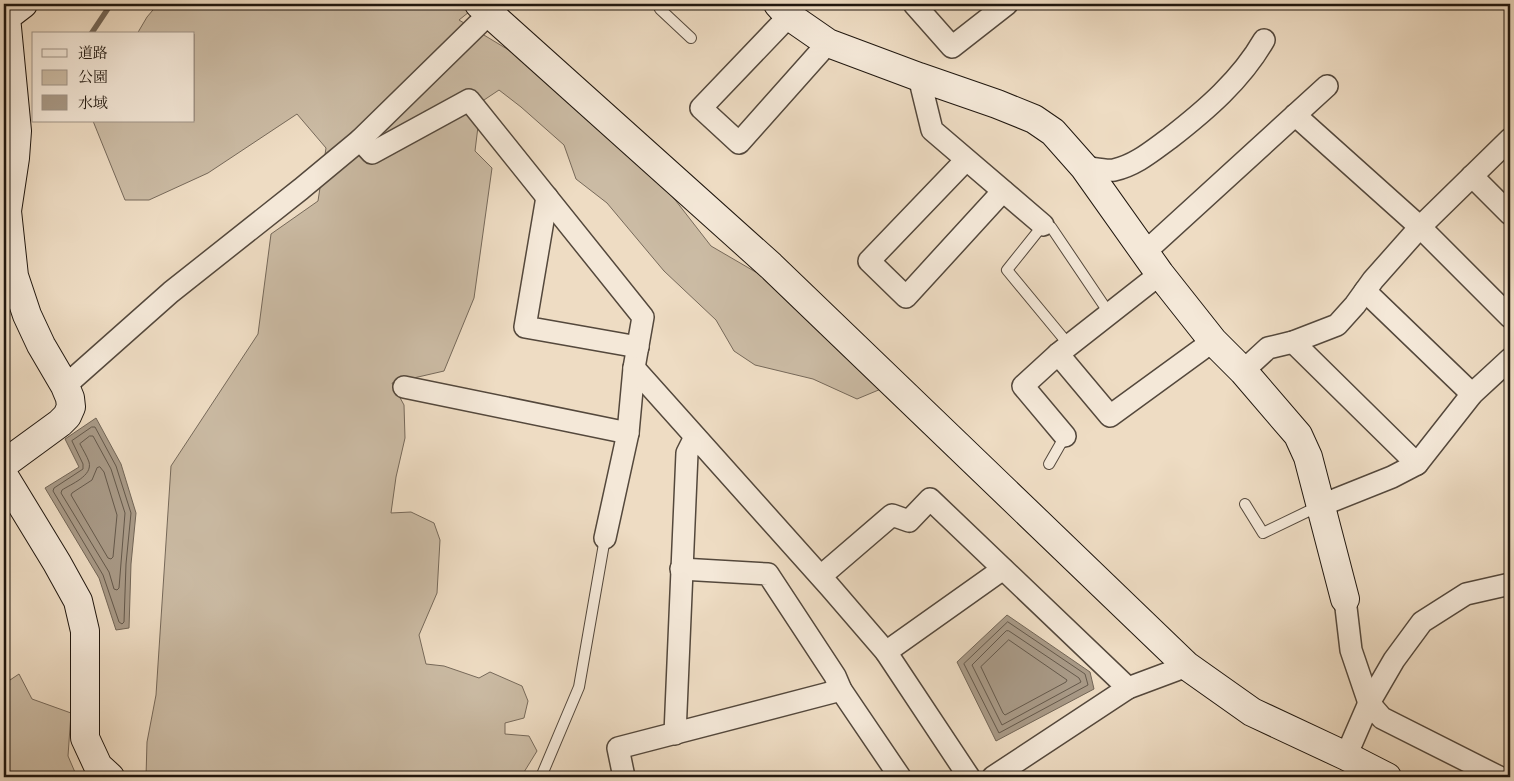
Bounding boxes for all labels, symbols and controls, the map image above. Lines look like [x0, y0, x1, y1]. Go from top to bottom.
legend [32, 32, 195, 122]
text: 道路 [78, 43, 108, 62]
text: 公園 [78, 67, 108, 86]
text: 水域 [78, 93, 108, 112]

